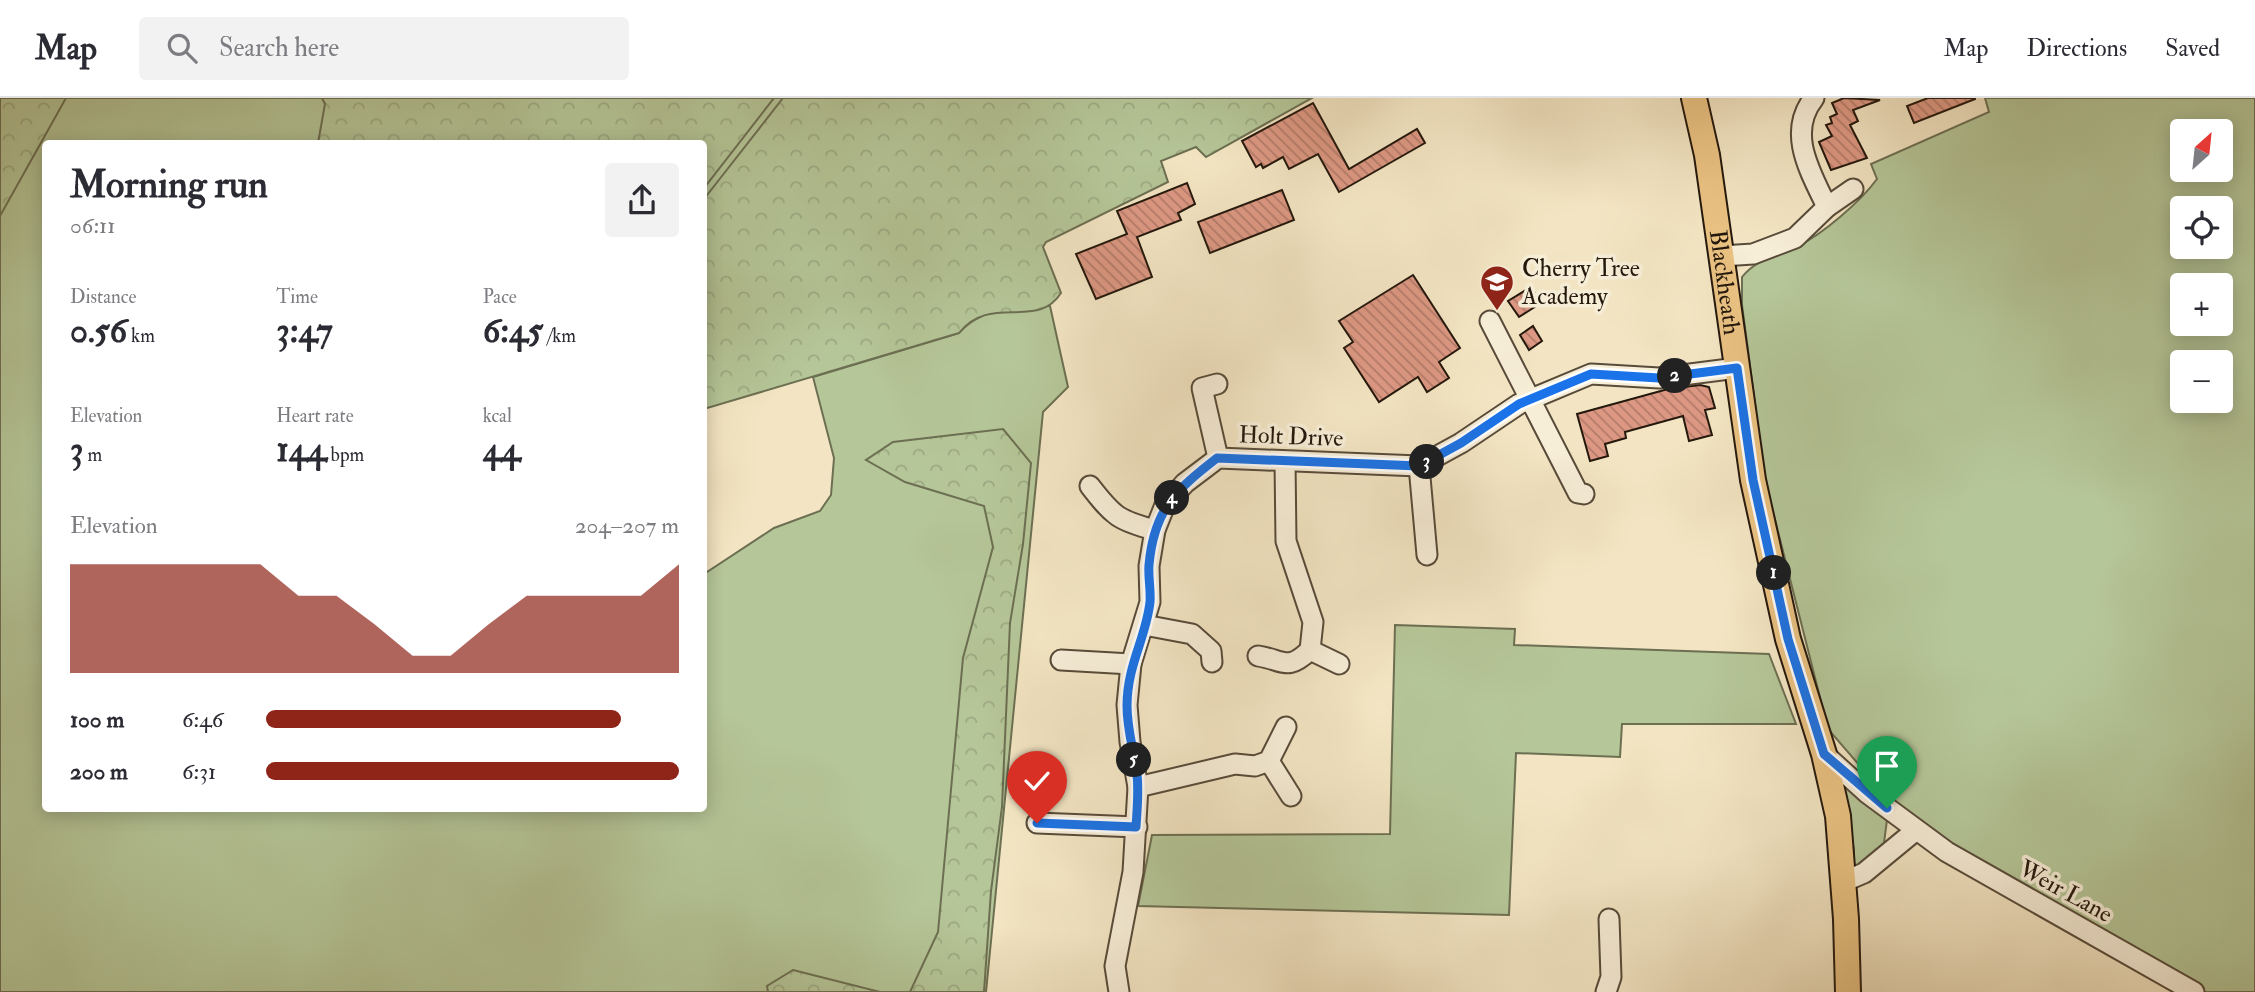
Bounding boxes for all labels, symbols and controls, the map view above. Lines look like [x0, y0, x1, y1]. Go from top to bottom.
search box [139, 17, 629, 80]
text: Map [35, 28, 97, 69]
icon: search [163, 29, 201, 67]
text: Search here [219, 32, 339, 64]
text: Map [1943, 33, 1988, 64]
text: Directions [2026, 33, 2127, 64]
text: Saved [2165, 33, 2220, 64]
north arrow [2170, 119, 2233, 182]
map controls [2170, 119, 2233, 413]
text: Morning run [70, 161, 268, 209]
button: share [605, 163, 679, 237]
button: locate [2170, 196, 2233, 259]
text: 06:11 [70, 211, 116, 240]
street label: Blackheath [1702, 228, 1747, 337]
place label: Cherry Tree Academy [1521, 253, 1640, 312]
school or university icon: Cherry Tree Academy [1478, 263, 1516, 312]
button: + [2170, 273, 2233, 336]
text: Distance [70, 285, 136, 309]
text: Time [276, 285, 318, 309]
text: Pace [483, 285, 517, 309]
text: 0.56 [70, 309, 127, 353]
text: 3:47 [276, 309, 333, 353]
text: 6:45 [483, 309, 543, 353]
text: km [127, 324, 155, 348]
text: /km [543, 324, 576, 348]
button: − [2170, 350, 2233, 413]
pin: 2 [1658, 358, 1692, 394]
text: 2 [1670, 363, 1679, 387]
text: Elevation [70, 404, 142, 428]
text: Heart rate [276, 404, 354, 428]
text: kcal [483, 404, 512, 428]
street label: Holt Drive [1238, 419, 1344, 454]
text: 3 [70, 428, 83, 472]
text: 144 [276, 428, 327, 472]
text: 44 [483, 428, 520, 472]
text: m [83, 443, 102, 467]
text: bpm [327, 443, 364, 467]
pin: 3 [1410, 444, 1444, 480]
text: 3 [1423, 449, 1430, 473]
pin: 4 [1154, 480, 1190, 516]
text: 4 [1166, 485, 1177, 509]
text: Elevation [70, 511, 158, 540]
text: 204–207 m [575, 511, 679, 540]
pin: 1 [1756, 556, 1792, 590]
text: 1 [1770, 560, 1777, 584]
text: 100 m [70, 705, 124, 734]
text: 6:46 [182, 705, 223, 734]
pin [1857, 736, 1917, 808]
pin: 5 [1116, 742, 1152, 778]
text: 5 [1129, 747, 1138, 771]
icon: arrive [1868, 747, 1906, 785]
pin [1007, 751, 1067, 823]
text: 200 m [70, 757, 128, 786]
text: 6:31 [182, 757, 216, 786]
icon: check [1018, 762, 1056, 800]
street label: Weir Lane [2013, 853, 2118, 930]

